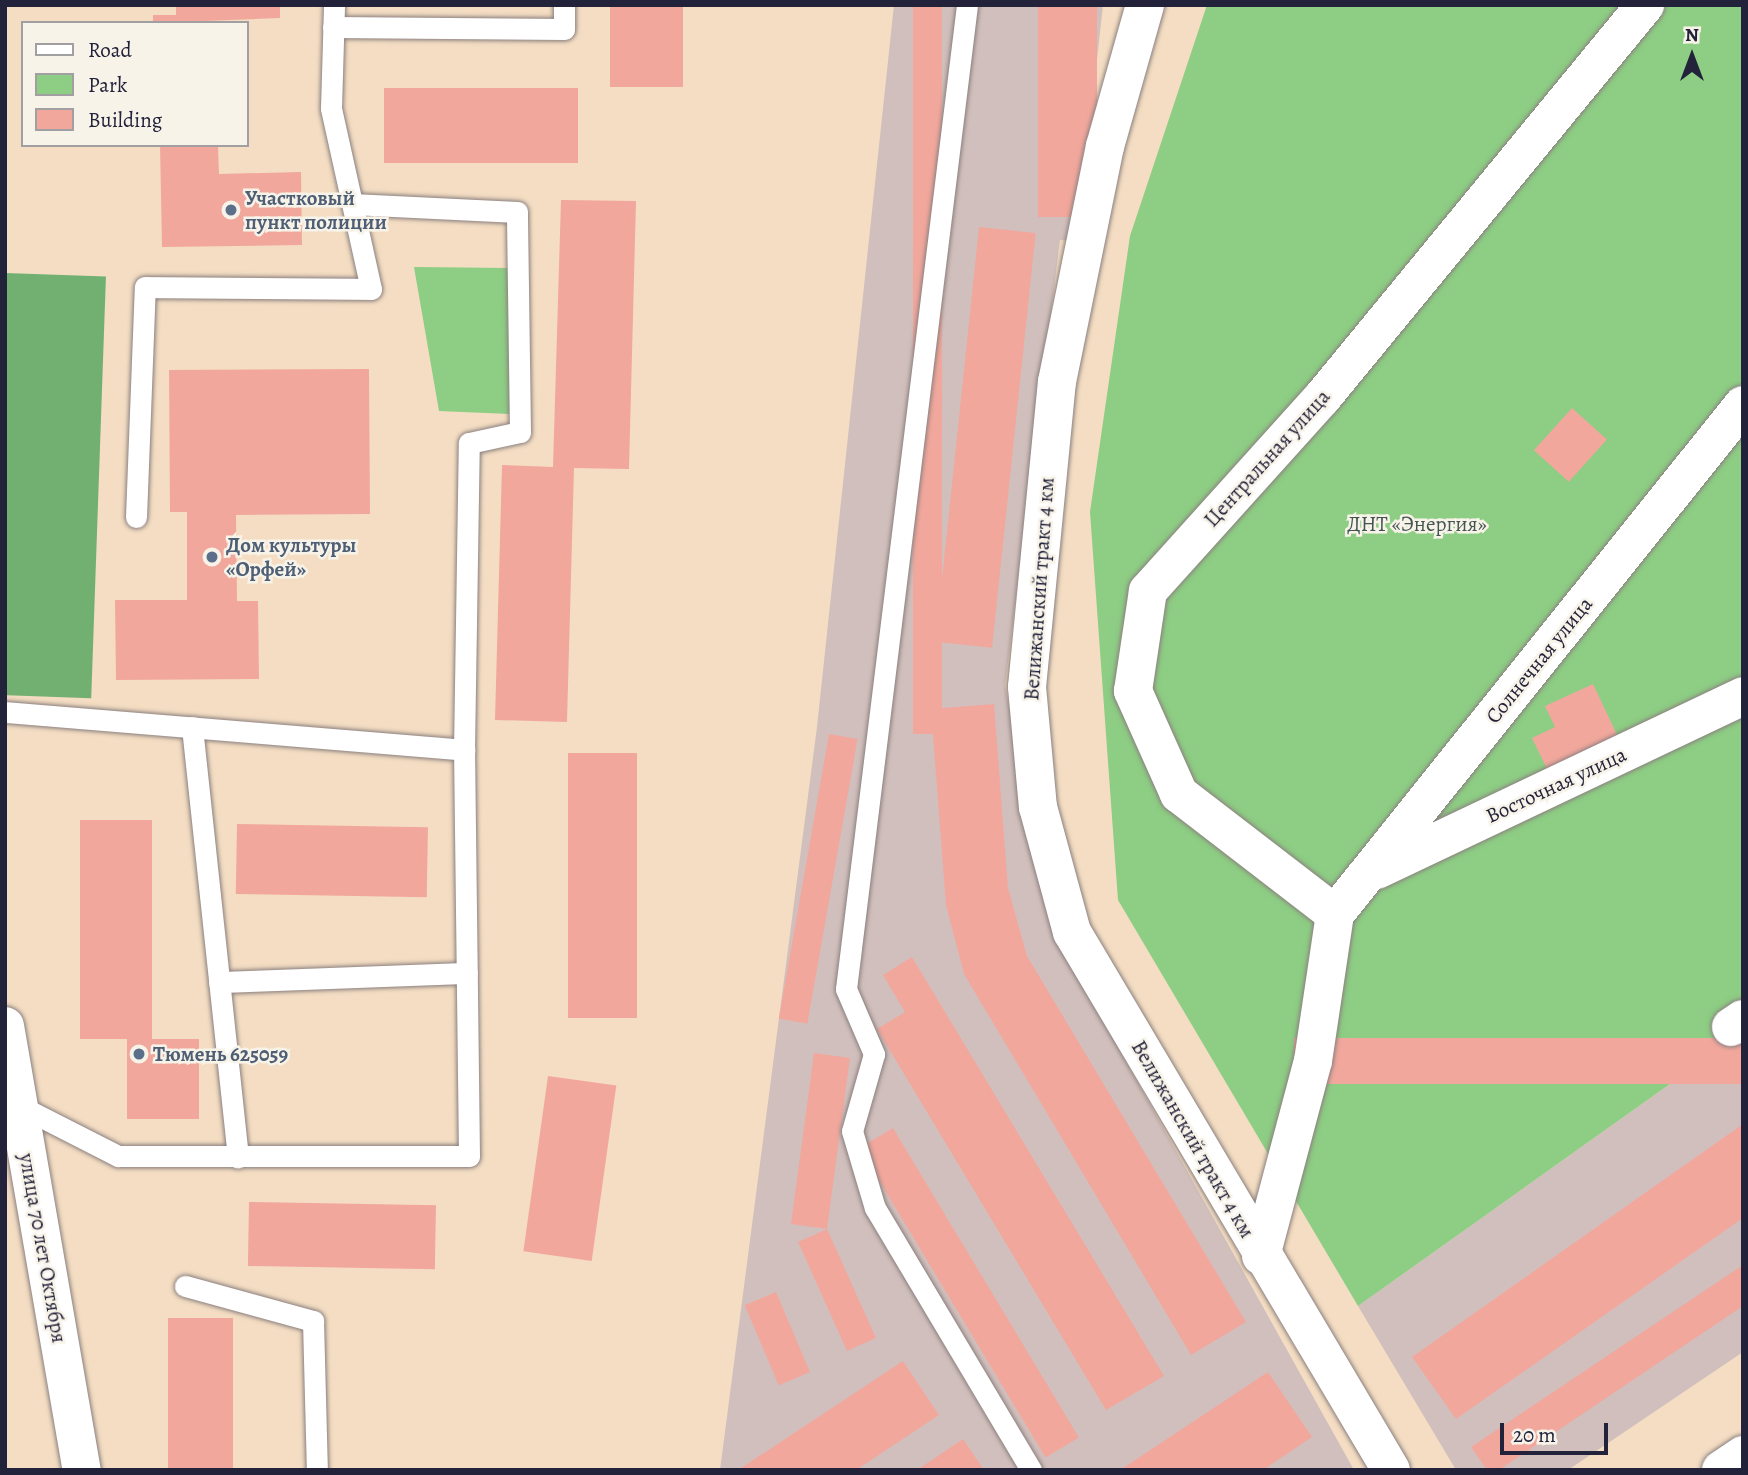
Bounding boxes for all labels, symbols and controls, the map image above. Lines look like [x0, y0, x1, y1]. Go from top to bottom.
legend [21, 21, 248, 147]
north arrow [1657, 21, 1727, 91]
text: N [1685, 22, 1699, 48]
text: Road [88, 36, 132, 64]
text: Park [88, 71, 127, 99]
text: Building [88, 106, 162, 134]
place label: Участковый пункт полиции [245, 185, 387, 235]
marker: Участковый пункт полиции [223, 202, 239, 218]
street label: Центральная улица [1199, 384, 1335, 532]
street label: Велижанский тракт 4 км [1019, 477, 1059, 701]
park label: ДНТ «Энергия» [1347, 511, 1487, 537]
place label: Дом культуры «Орфей» [226, 532, 356, 582]
marker: Дом культуры «Орфей» [204, 549, 220, 565]
street label: Солнечная улица [1480, 592, 1598, 728]
street label: Восточная улица [1482, 741, 1630, 829]
street label: Велижанский тракт 4 км [1126, 1036, 1260, 1242]
place label: Тюмень 625059 [153, 1041, 288, 1067]
marker: Тюмень 625059 [131, 1046, 147, 1062]
street label: улица 70 лет Октября [14, 1151, 72, 1345]
scale bar [1503, 1408, 1612, 1452]
text: 20 m [1513, 1421, 1556, 1449]

